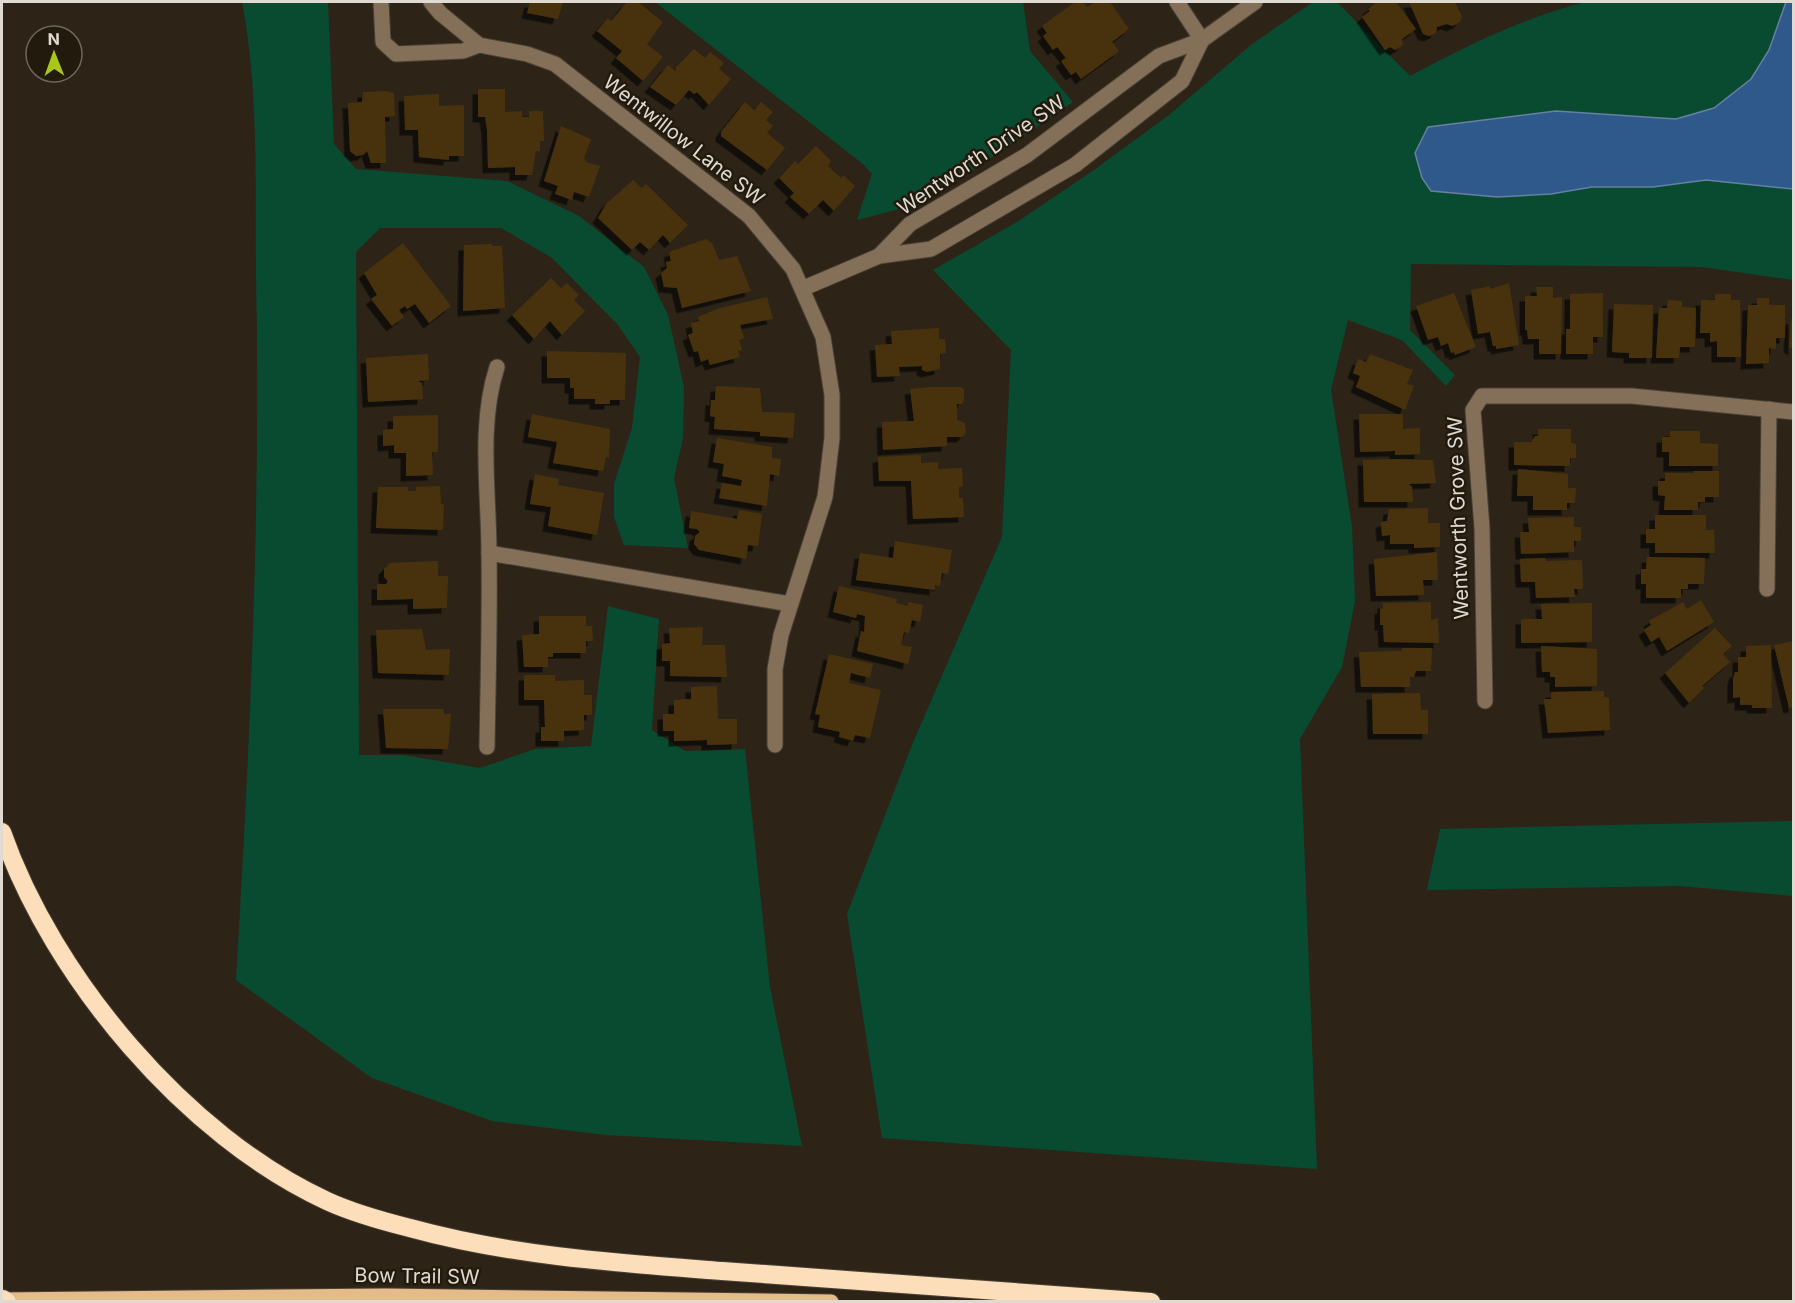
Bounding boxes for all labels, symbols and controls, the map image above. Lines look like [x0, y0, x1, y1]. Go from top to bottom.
north arrow [24, 24, 84, 84]
text: N [47, 29, 60, 49]
street label: Wentwillow Lane SW [599, 70, 770, 210]
street label: Wentworth Drive SW [893, 90, 1069, 220]
street label: Wentworth Grove SW [1442, 416, 1474, 620]
street label: Bow Trail SW [354, 1263, 480, 1289]

